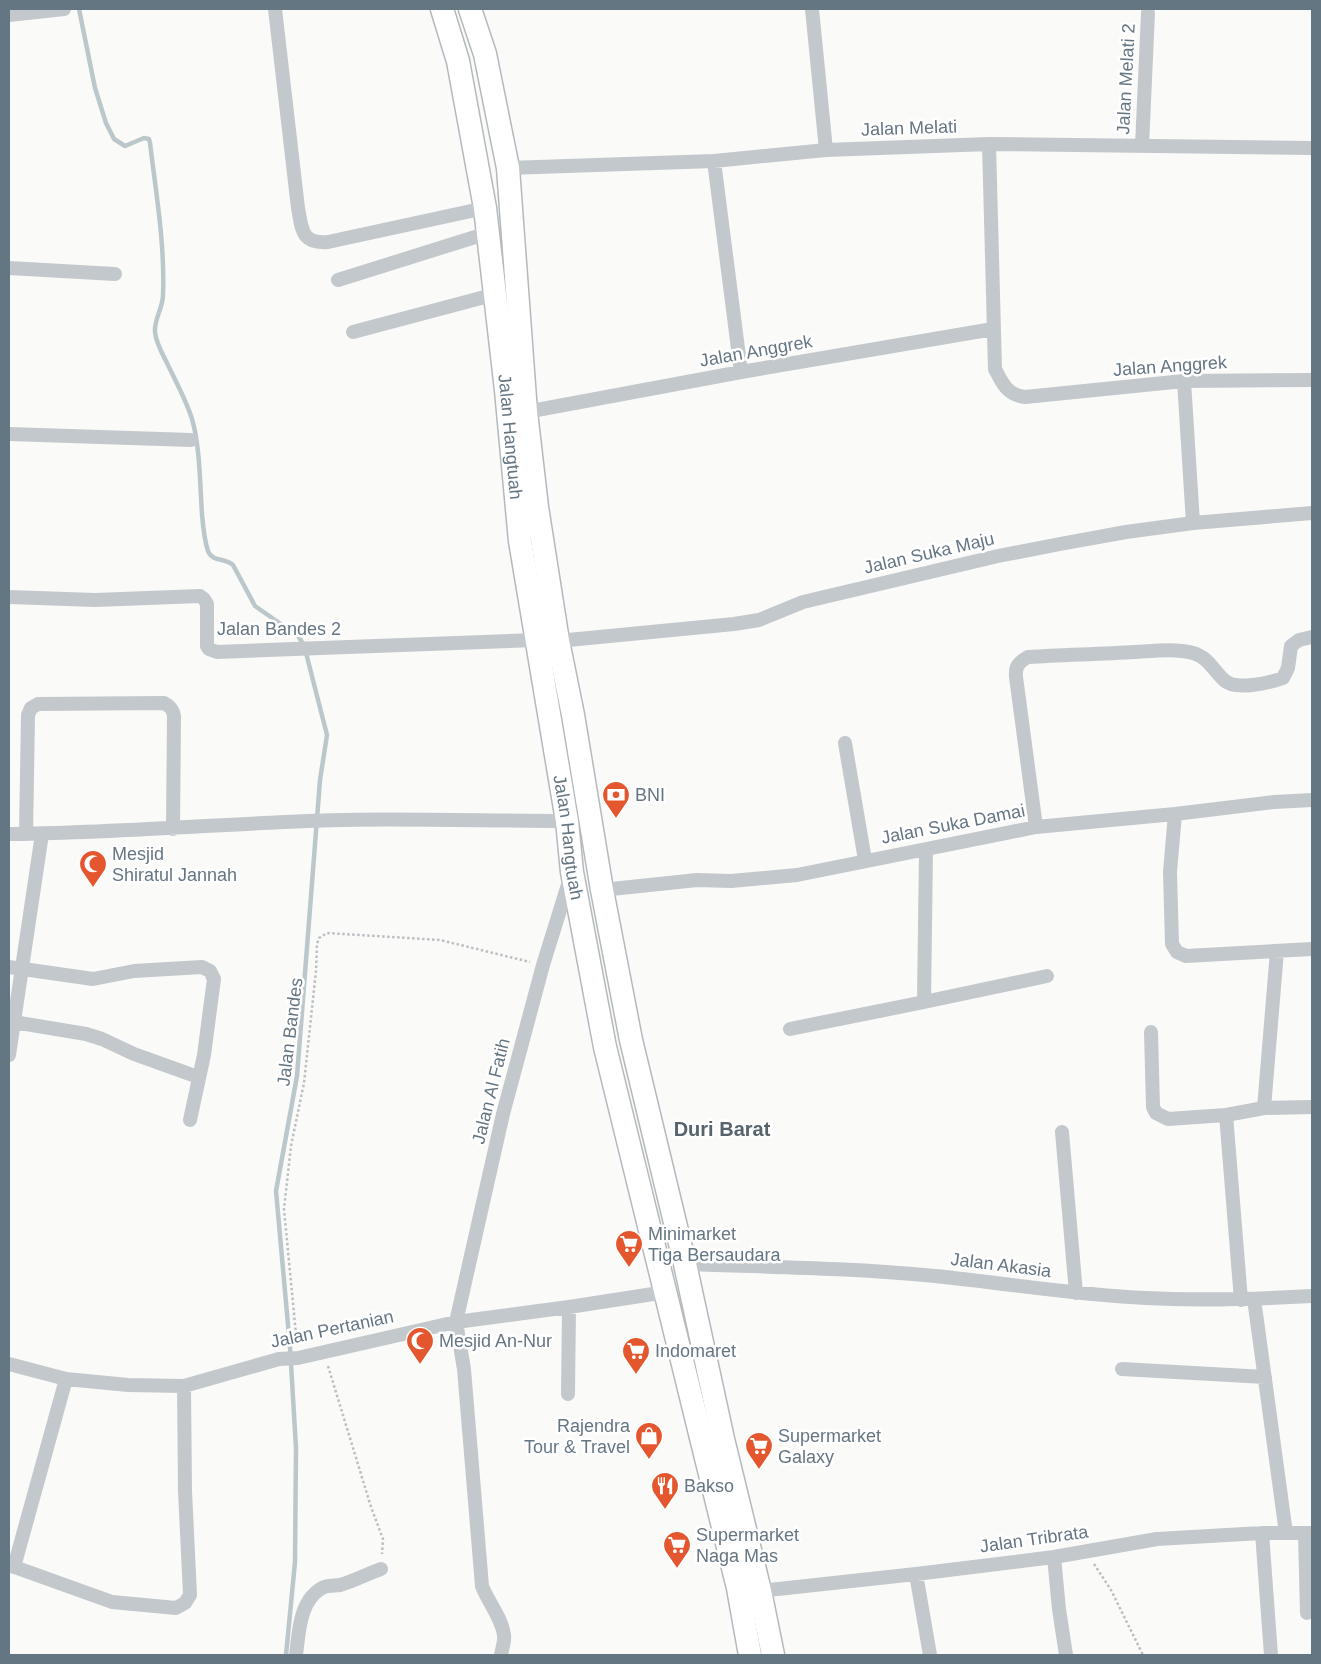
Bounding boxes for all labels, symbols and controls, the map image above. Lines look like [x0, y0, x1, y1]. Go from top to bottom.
street label: Jalan Melati 2 [1113, 23, 1139, 135]
street label: Jalan Melati [861, 116, 957, 140]
street label: Jalan Anggrek [698, 331, 815, 371]
street label: Jalan Anggrek [1112, 352, 1229, 380]
street label: Jalan Hangtuah [494, 373, 526, 500]
street label: Jalan Suka Maju [862, 528, 996, 578]
street label: Jalan Bandes 2 [217, 619, 341, 639]
street label: Jalan Hangtuah [549, 773, 587, 902]
bank icon: BNI [601, 780, 631, 819]
place label: BNI [635, 785, 665, 805]
street label: Jalan Suka Damai [879, 800, 1027, 848]
place label: Mesjid Shiratul Jannah [112, 844, 237, 885]
mosque icon: Mesjid Shiratul Jannah [78, 849, 108, 888]
street label: Jalan Bandes [273, 977, 307, 1087]
street label: Jalan Al Fatih [468, 1036, 514, 1146]
district label: Duri Barat [674, 1118, 771, 1140]
place label: Minimarket Tiga Bersaudara [648, 1224, 781, 1265]
supermarket icon: Minimarket Tiga Bersaudara [614, 1229, 644, 1268]
street label: Jalan Akasia [950, 1249, 1053, 1281]
street label: Jalan Pertanian [269, 1306, 395, 1352]
mosque icon: Mesjid An-Nur [405, 1326, 435, 1365]
place label: Mesjid An-Nur [439, 1331, 552, 1351]
supermarket icon: Indomaret [621, 1336, 651, 1375]
place label: Indomaret [655, 1341, 736, 1361]
place label: Rajendra Tour & Travel [524, 1416, 631, 1457]
shop icon: Rajendra Tour & Travel [634, 1421, 664, 1460]
place label: Supermarket Galaxy [778, 1426, 881, 1467]
supermarket icon: Supermarket Galaxy [744, 1431, 774, 1470]
restaurant icon: Bakso [650, 1471, 680, 1510]
place label: Bakso [684, 1476, 734, 1496]
street label: Jalan Tribrata [979, 1521, 1090, 1556]
place label: Supermarket Naga Mas [696, 1525, 799, 1566]
supermarket icon: Supermarket Naga Mas [662, 1530, 692, 1569]

